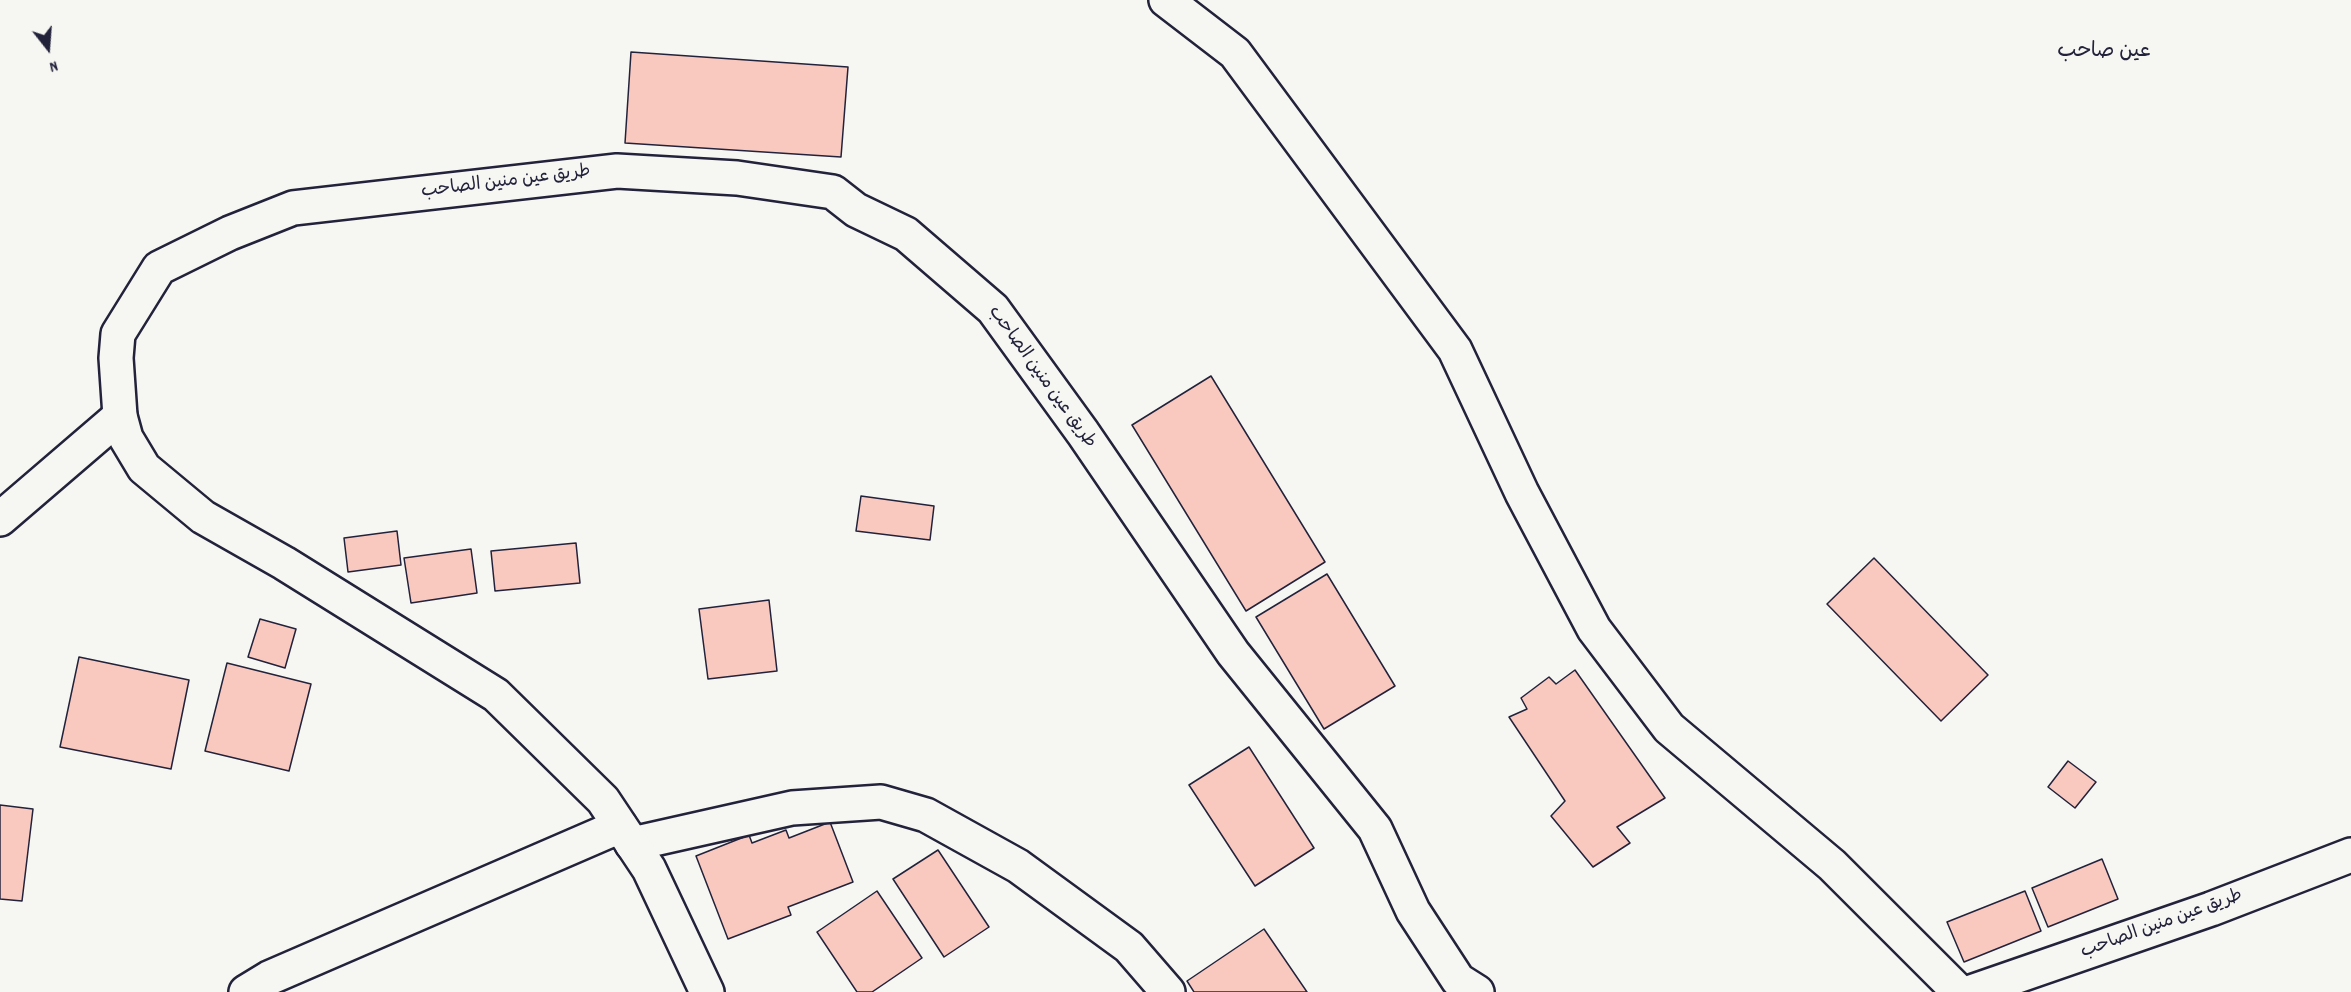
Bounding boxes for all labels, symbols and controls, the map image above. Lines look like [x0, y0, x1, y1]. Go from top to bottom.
north arrow [18, 18, 78, 78]
district label: عين صاحب [2057, 40, 2151, 66]
text: N [46, 54, 61, 78]
street label: طريق عين منين الصاحب [420, 162, 592, 204]
street label: طريق عين منين الصاحب [982, 303, 1100, 453]
street label: طريق عين منين الصاحب [2078, 886, 2246, 964]

